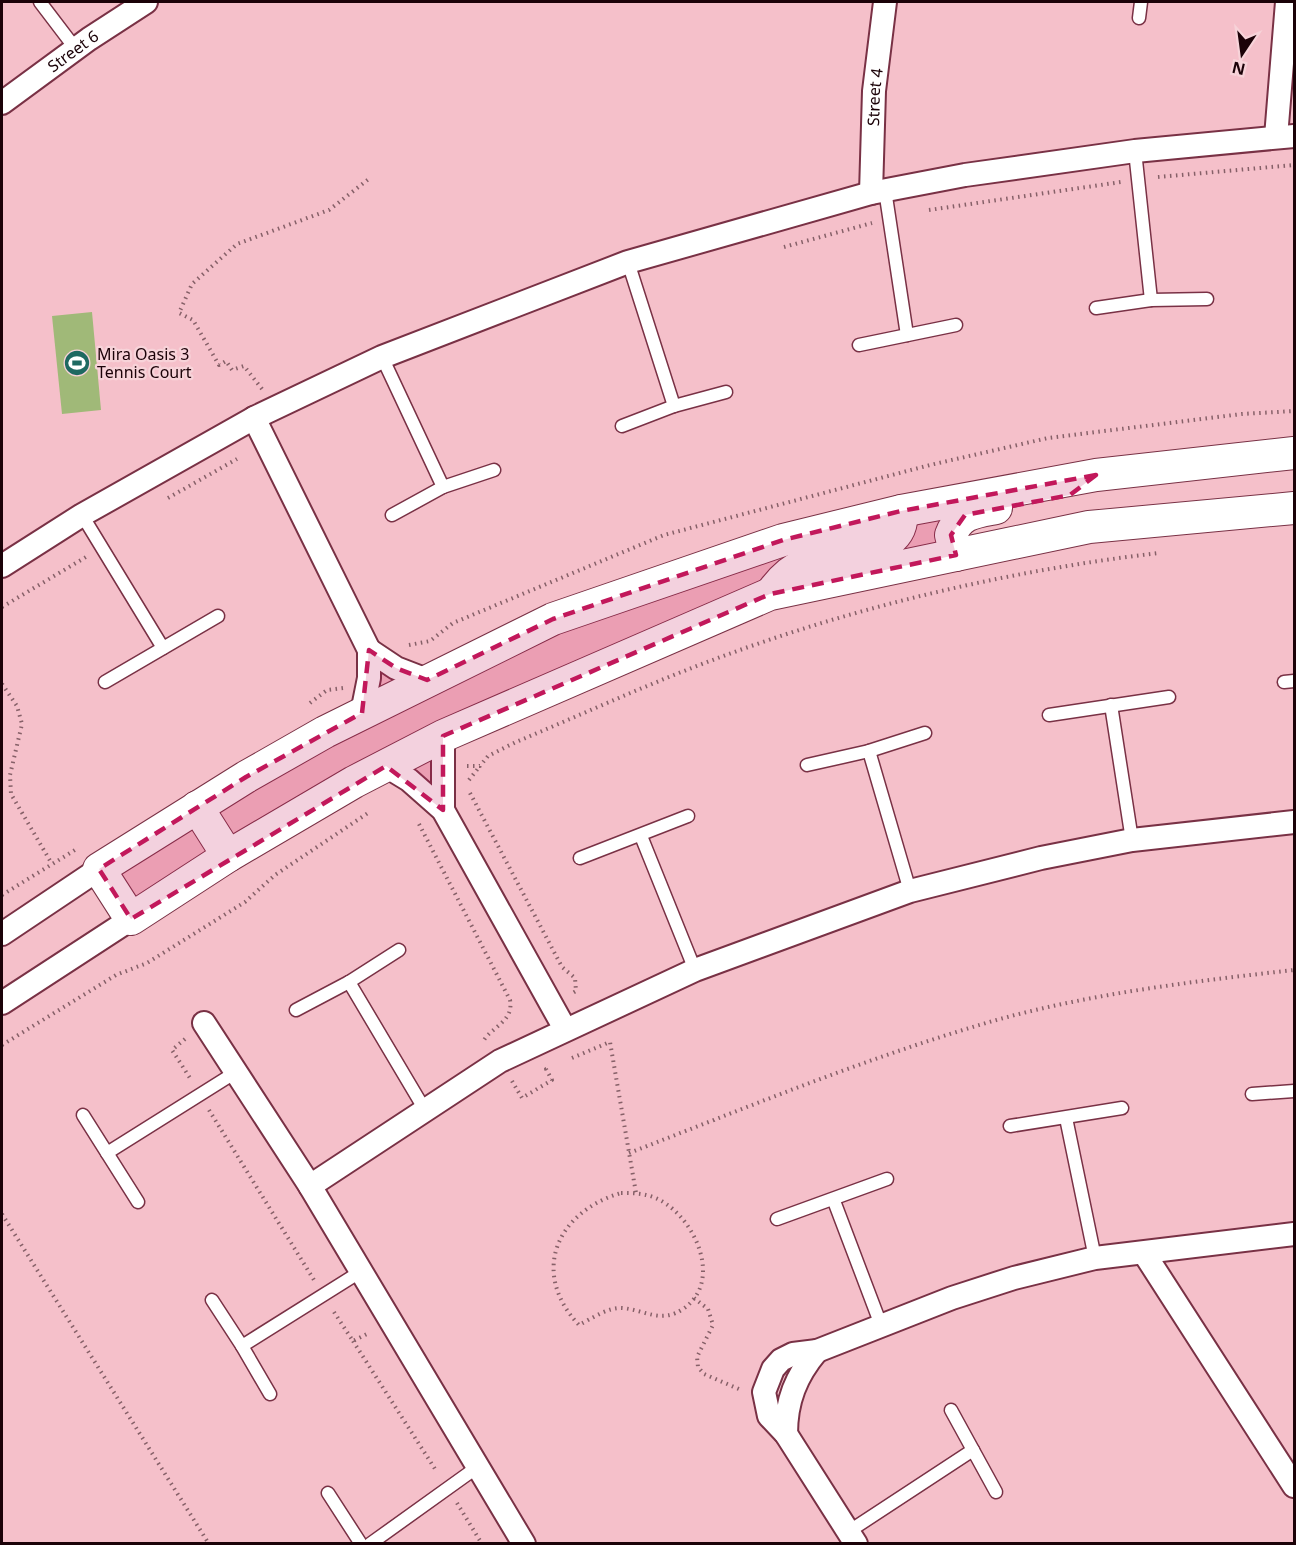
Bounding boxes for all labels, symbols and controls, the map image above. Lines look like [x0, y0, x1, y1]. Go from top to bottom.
north arrow [1212, 24, 1272, 84]
street label: Street 6 [43, 25, 103, 77]
text: N [1230, 56, 1247, 81]
street label: Street 4 [862, 67, 888, 126]
place label: Mira Oasis 3 Tennis Court [97, 343, 192, 383]
sports icon: Mira Oasis 3 Tennis Court [62, 348, 92, 378]

